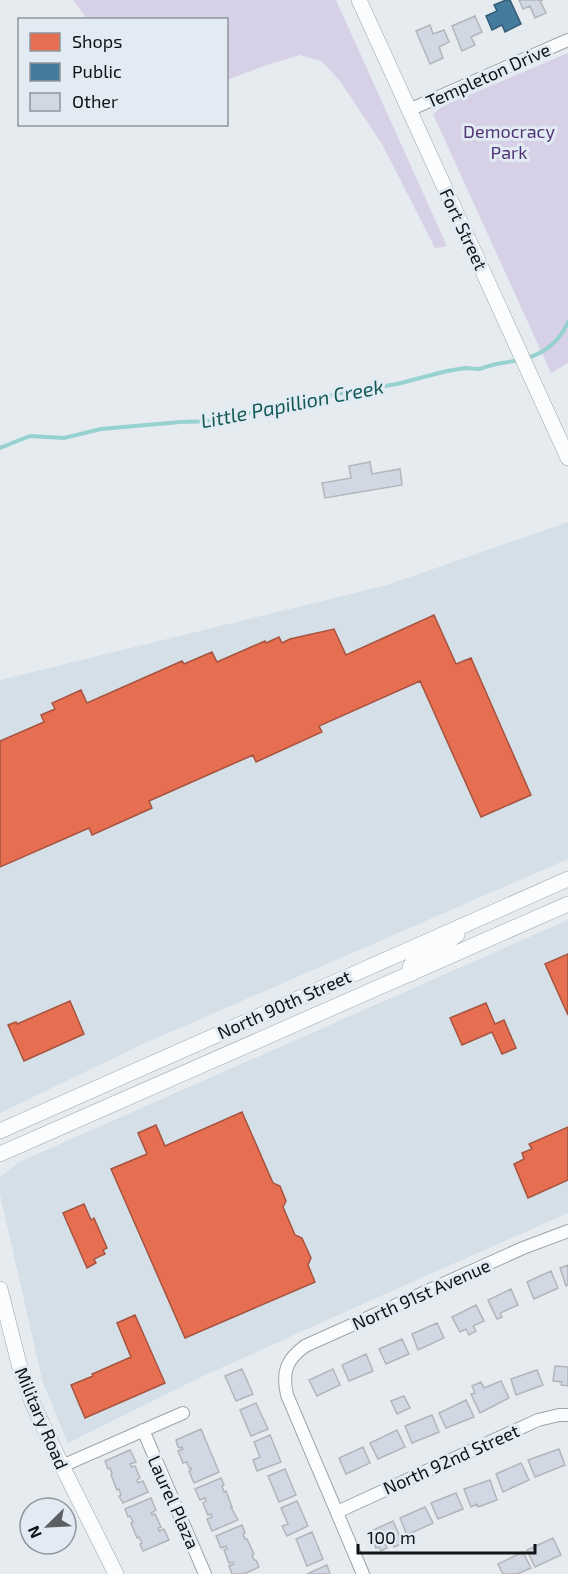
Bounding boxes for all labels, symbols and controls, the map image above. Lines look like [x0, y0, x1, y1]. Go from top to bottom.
legend [18, 18, 228, 126]
text: Shops [72, 30, 122, 52]
street label: Templeton Drive [422, 38, 554, 112]
text: Public [72, 60, 122, 82]
text: Other [72, 90, 118, 112]
park label: Democracy Park [463, 120, 555, 163]
street label: Fort Street [435, 185, 493, 274]
water label: Little Papillion Creek [199, 373, 385, 433]
street label: North 90th Street [214, 965, 354, 1043]
street label: North 91st Avenue [349, 1254, 493, 1334]
street label: Military Road [11, 1364, 73, 1472]
street label: North 92nd Street [380, 1419, 523, 1499]
street label: Laurel Plaza [144, 1452, 204, 1552]
north arrow [18, 1496, 78, 1556]
scale bar [358, 1517, 535, 1555]
text: N [23, 1523, 45, 1541]
text: 100 m [367, 1526, 416, 1548]

